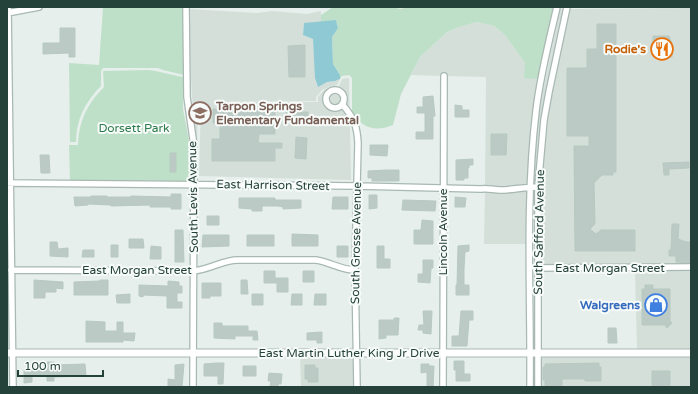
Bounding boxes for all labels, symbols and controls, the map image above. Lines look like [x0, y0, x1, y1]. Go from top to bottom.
restaurant icon: Rodie's [649, 36, 675, 62]
place label: Rodie's [604, 42, 646, 56]
place label: Tarpon Springs Elementary Fundamental [215, 99, 359, 128]
school or university icon: Tarpon Springs Elementary Fundamental [187, 100, 213, 126]
park label: Dorsett Park [98, 121, 170, 135]
street label: South Levis Avenue [185, 141, 201, 253]
street label: South Safford Avenue [531, 169, 547, 295]
street label: East Harrison Street [216, 177, 330, 193]
street label: South Grosse Avenue [348, 182, 364, 304]
street label: Lincoln Avenue [436, 188, 450, 276]
street label: East Morgan Street [555, 261, 665, 275]
street label: East Morgan Street [82, 263, 192, 277]
shop icon: Walgreens [643, 292, 669, 318]
place label: Walgreens [580, 298, 640, 313]
street label: East Martin Luther King Jr Drive [258, 346, 440, 360]
scale bar [18, 352, 103, 378]
text: 100 m [24, 359, 61, 373]

